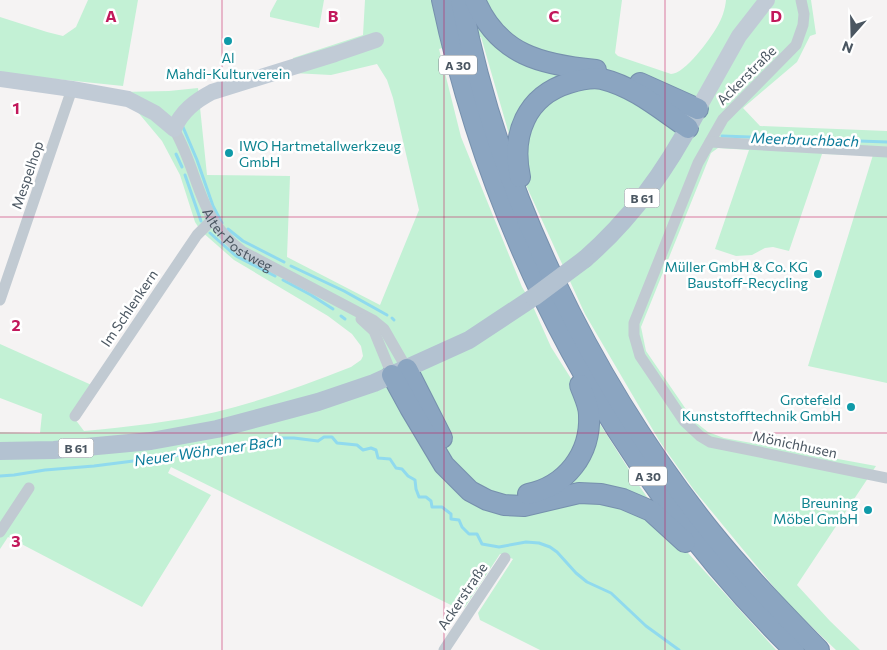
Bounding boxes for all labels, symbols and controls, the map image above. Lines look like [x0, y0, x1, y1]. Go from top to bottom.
text: A [105, 6, 117, 25]
text: B [328, 6, 339, 25]
text: C [549, 6, 560, 25]
text: D [770, 6, 782, 25]
north arrow [827, 10, 877, 60]
marker: Al Mahdi-Kulturverein [222, 35, 234, 47]
text: N [840, 38, 855, 57]
street label: Ackerstraße [713, 42, 779, 108]
place label: Al Mahdi-Kulturverein [166, 49, 290, 82]
road number: A 30 [439, 56, 477, 74]
text: 1 [12, 98, 20, 117]
water label: Meerbruchbach [751, 128, 859, 150]
place label: IWO Hartmetallwerkzeug GmbH [239, 137, 402, 170]
street label: Mespelhop [7, 139, 47, 211]
marker: IWO Hartmetallwerkzeug GmbH [223, 147, 235, 159]
road number: B 61 [624, 188, 660, 208]
street label: Alter Postweg [199, 205, 276, 275]
place label: Müller GmbH & Co. KG Baustoff-Recycling [664, 258, 808, 291]
street label: Im Schlenkern [97, 266, 161, 350]
marker: Müller GmbH & Co. KG Baustoff-Recycling [812, 268, 824, 280]
text: 2 [11, 315, 21, 334]
place label: Grotefeld Kunststofftechnik GmbH [682, 391, 841, 424]
marker: Grotefeld Kunststofftechnik GmbH [845, 401, 857, 413]
street label: Mönichhusen [751, 427, 839, 461]
water label: Neuer Wöhrener Bach [133, 431, 283, 469]
road number: B 61 [58, 438, 94, 458]
road number: A 30 [629, 466, 667, 486]
place label: Breuning Möbel GmbH [773, 494, 858, 527]
marker: Breuning Möbel GmbH [862, 504, 874, 516]
text: 3 [11, 531, 21, 550]
street label: Ackerstraße [433, 559, 491, 633]

